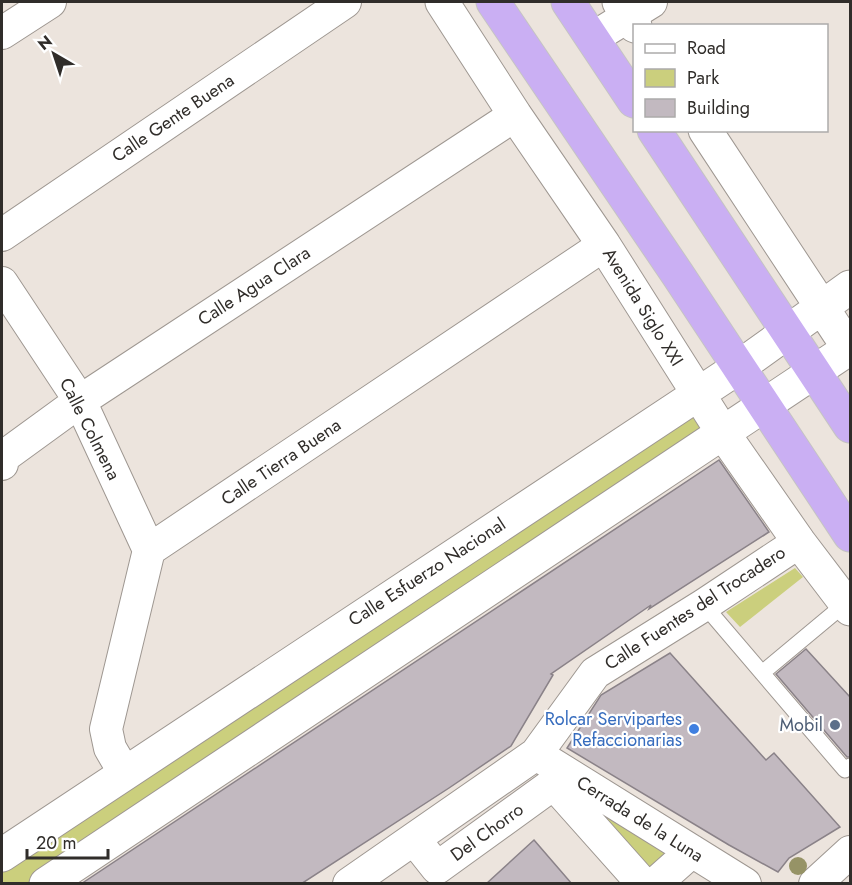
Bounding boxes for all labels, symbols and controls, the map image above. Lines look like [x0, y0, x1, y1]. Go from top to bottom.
north arrow [24, 24, 84, 84]
legend [633, 24, 828, 132]
text: N [33, 30, 57, 56]
text: Road [687, 35, 726, 61]
text: Park [687, 65, 719, 91]
street label: Calle Gente Buena [107, 67, 239, 169]
text: Building [687, 95, 750, 121]
street label: Calle Agua Clara [193, 240, 315, 332]
street label: Avenida Siglo XXI [596, 243, 690, 371]
street label: Calle Colmena [53, 373, 127, 485]
street label: Calle Tierra Buena [216, 412, 346, 512]
street label: Calle Esfuerzo Nacional [343, 511, 511, 633]
street label: Calle Fuentes del Trocadero [599, 539, 791, 676]
place label: Rolcar Servipartes Refaccionarias [545, 706, 682, 753]
place label: Mobil [780, 712, 823, 738]
marker: Mobil [828, 718, 842, 732]
marker: Rolcar Servipartes Refaccionarias [687, 722, 701, 736]
street label: Cerrada de la Luna [571, 769, 709, 869]
street label: Del Chorro [445, 797, 529, 867]
scale bar [27, 822, 108, 860]
text: 20 m [36, 830, 76, 856]

